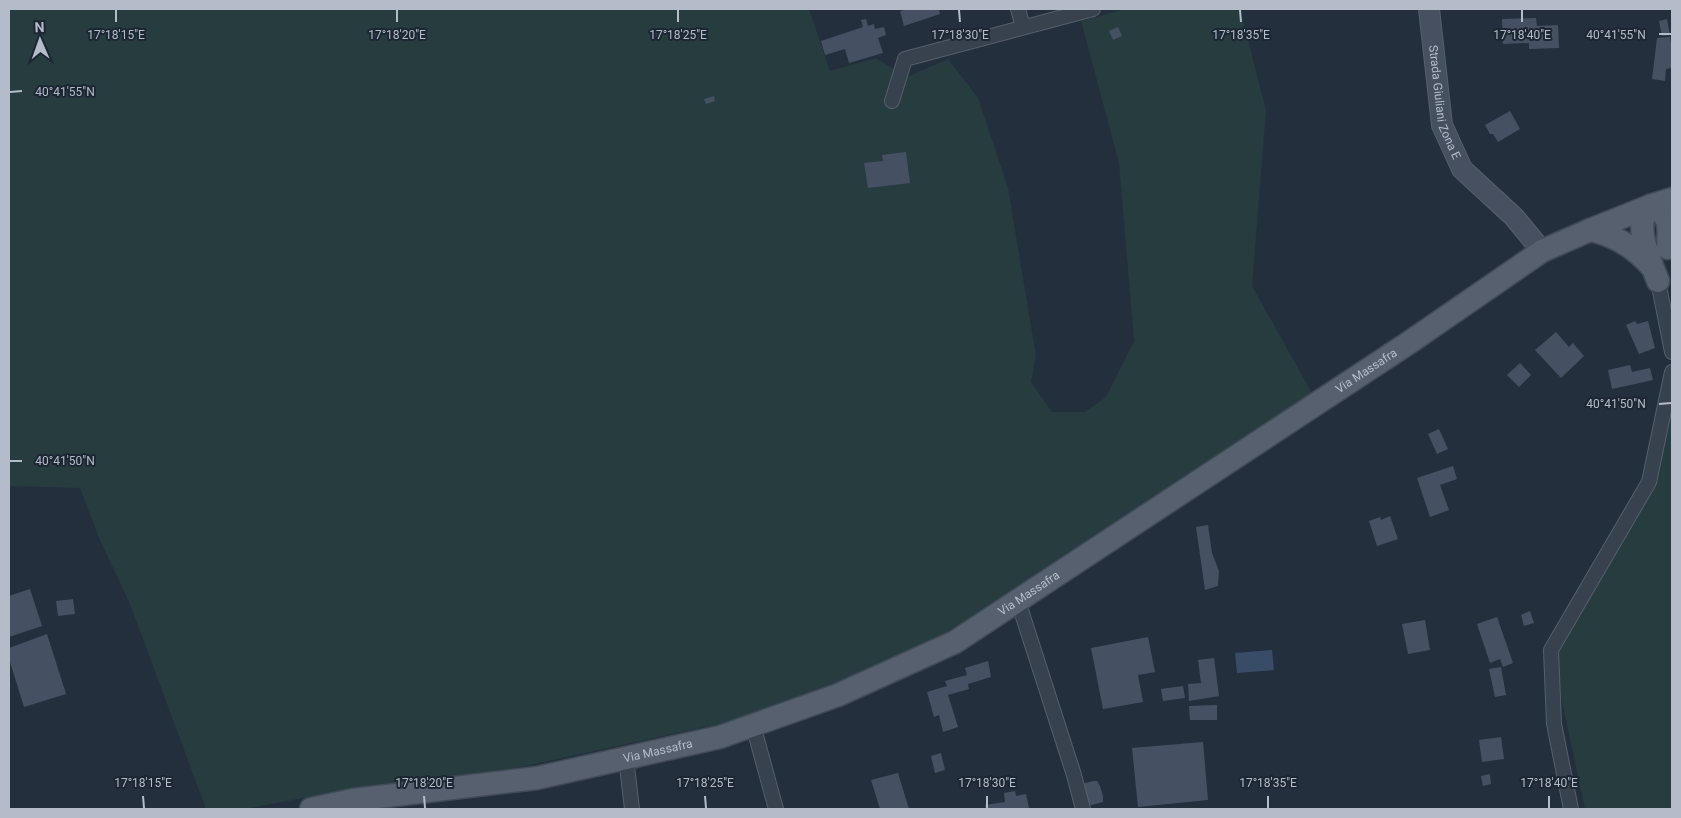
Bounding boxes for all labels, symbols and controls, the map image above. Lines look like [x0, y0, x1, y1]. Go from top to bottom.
north arrow [15, 15, 65, 65]
text: N [34, 19, 45, 35]
text: 17°18'15"E [87, 28, 145, 42]
text: 17°18'20"E [368, 28, 426, 42]
text: 17°18'25"E [649, 28, 707, 42]
text: 17°18'30"E [931, 28, 989, 42]
text: 17°18'35"E [1212, 28, 1270, 42]
text: 17°18'40"E [1493, 28, 1551, 42]
text: 40°41'55"N [1586, 28, 1646, 42]
street label: Strada Giuliani Zona E [1426, 44, 1464, 162]
text: 40°41'55"N [35, 85, 95, 99]
street label: Via Massafra [1333, 346, 1399, 396]
text: 40°41'50"N [1586, 397, 1646, 411]
text: 40°41'50"N [35, 454, 95, 468]
street label: Via Massafra [996, 568, 1062, 619]
street label: Via Massafra [622, 736, 694, 765]
text: 17°18'15"E [114, 776, 172, 790]
text: 17°18'20"E [395, 776, 453, 790]
text: 17°18'25"E [676, 776, 734, 790]
text: 17°18'30"E [958, 776, 1016, 790]
text: 17°18'35"E [1239, 776, 1297, 790]
text: 17°18'40"E [1520, 776, 1578, 790]

